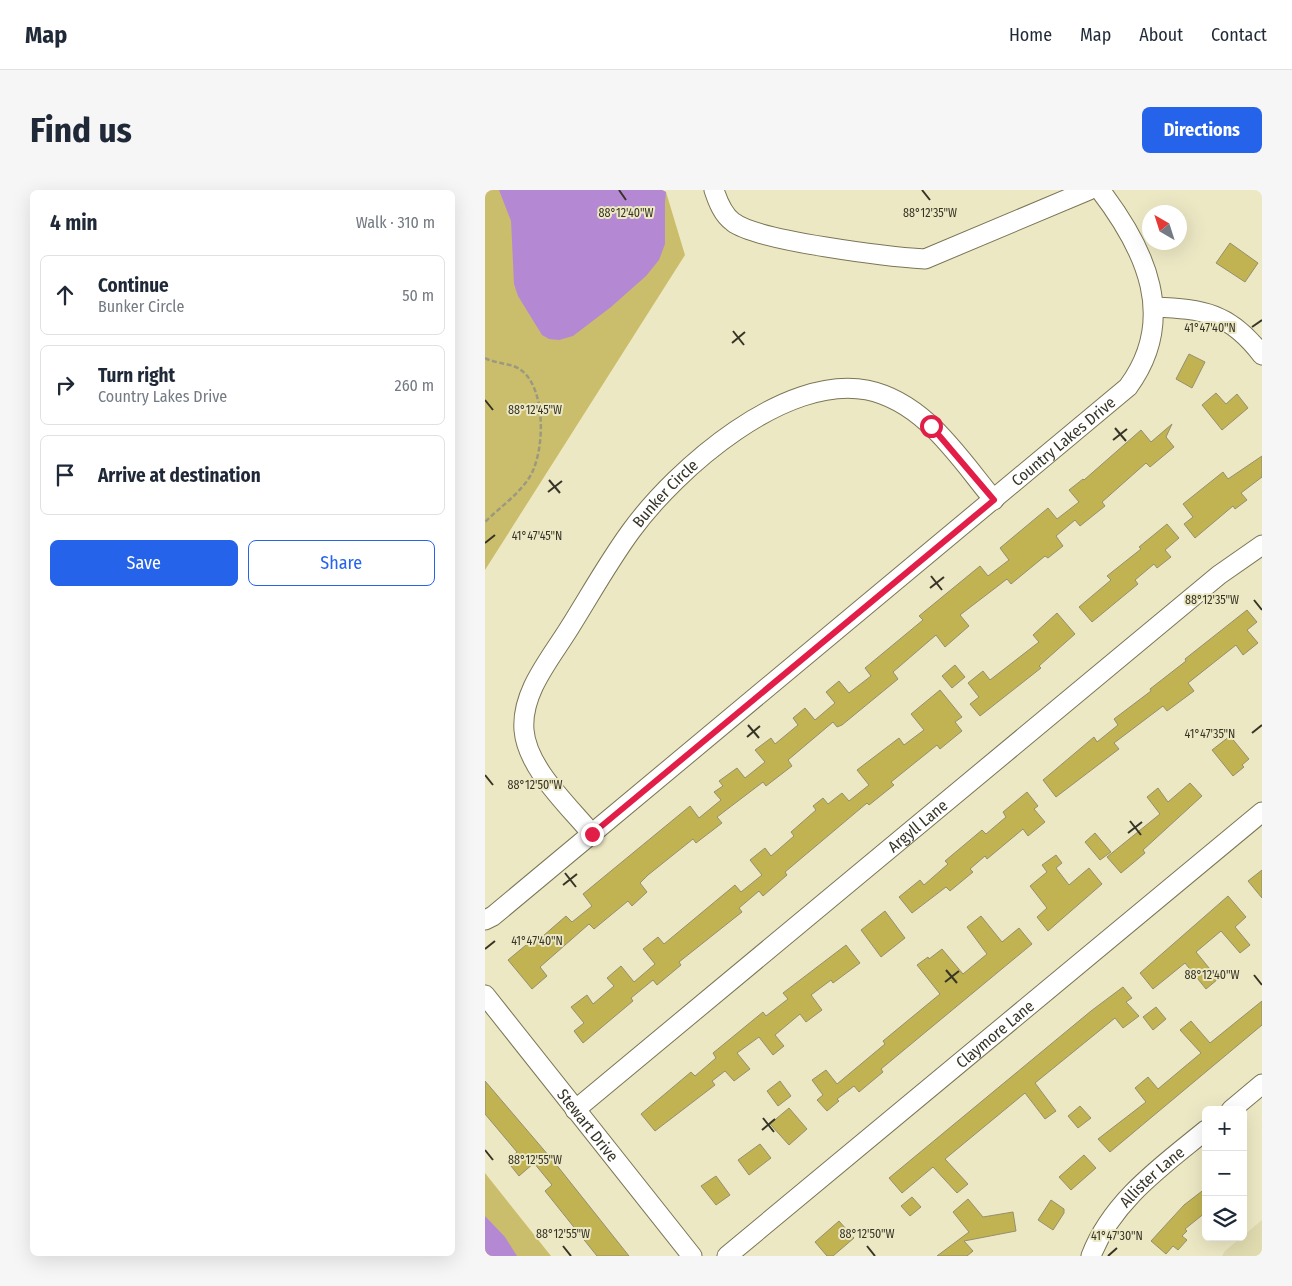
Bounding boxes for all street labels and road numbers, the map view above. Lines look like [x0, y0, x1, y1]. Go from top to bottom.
street label: Country Lakes Drive [1008, 393, 1119, 490]
street label: Bunker Circle [629, 455, 702, 531]
street label: Argyll Lane [884, 796, 951, 856]
street label: Claymore Lane [952, 996, 1038, 1072]
street label: Stewart Drive [553, 1085, 622, 1166]
street label: Allister Lane [1115, 1142, 1188, 1211]

